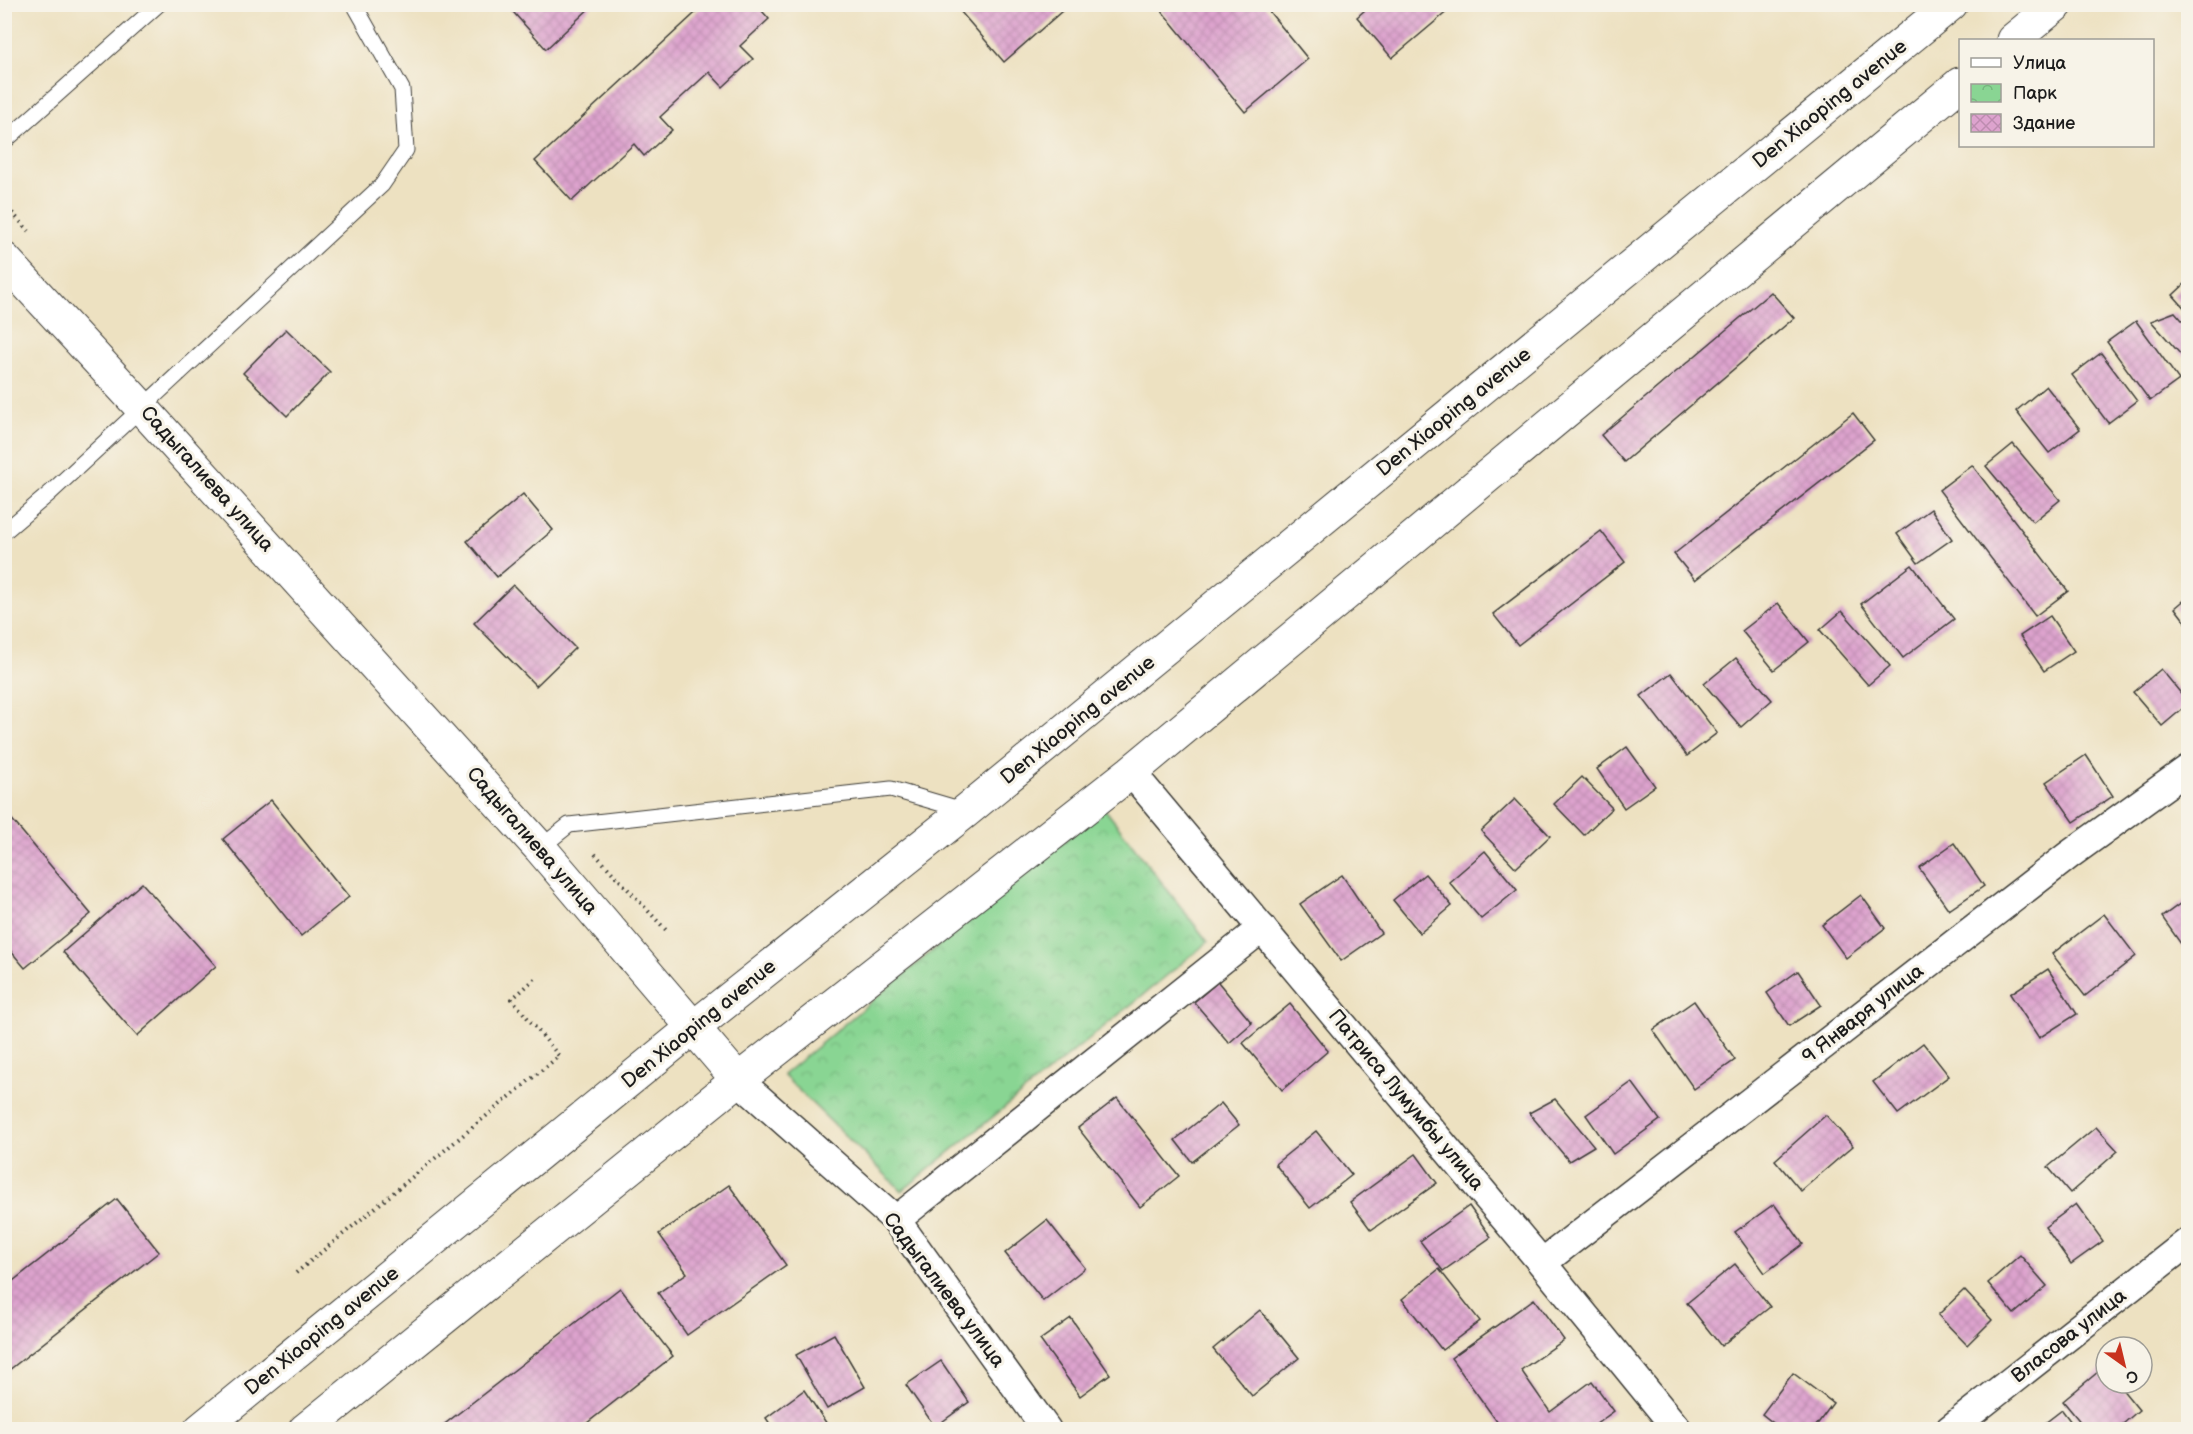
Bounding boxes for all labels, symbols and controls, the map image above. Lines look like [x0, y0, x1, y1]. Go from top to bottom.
street label: Den Xiaoping avenue [1748, 34, 1912, 174]
legend [1959, 39, 2154, 147]
text: Улица [2013, 53, 2067, 74]
text: Парк [2013, 83, 2057, 104]
text: Здание [2013, 113, 2075, 134]
street label: Den Xiaoping avenue [1372, 342, 1536, 482]
street label: Садыгалиева улица [135, 401, 279, 557]
street label: Den Xiaoping avenue [996, 650, 1160, 790]
street label: Садыгалиева улица [461, 762, 603, 920]
street label: Den Xiaoping avenue [617, 954, 781, 1094]
street label: 9 Января улица [1797, 959, 1929, 1069]
street label: Патриса Лумумбы улица [1323, 1005, 1489, 1196]
street label: Садыгалиева улица [878, 1208, 1010, 1372]
street label: Den Xiaoping avenue [240, 1261, 404, 1401]
street label: Власова улица [2007, 1284, 2131, 1388]
north arrow [2094, 1335, 2154, 1395]
text: С [2122, 1365, 2141, 1387]

